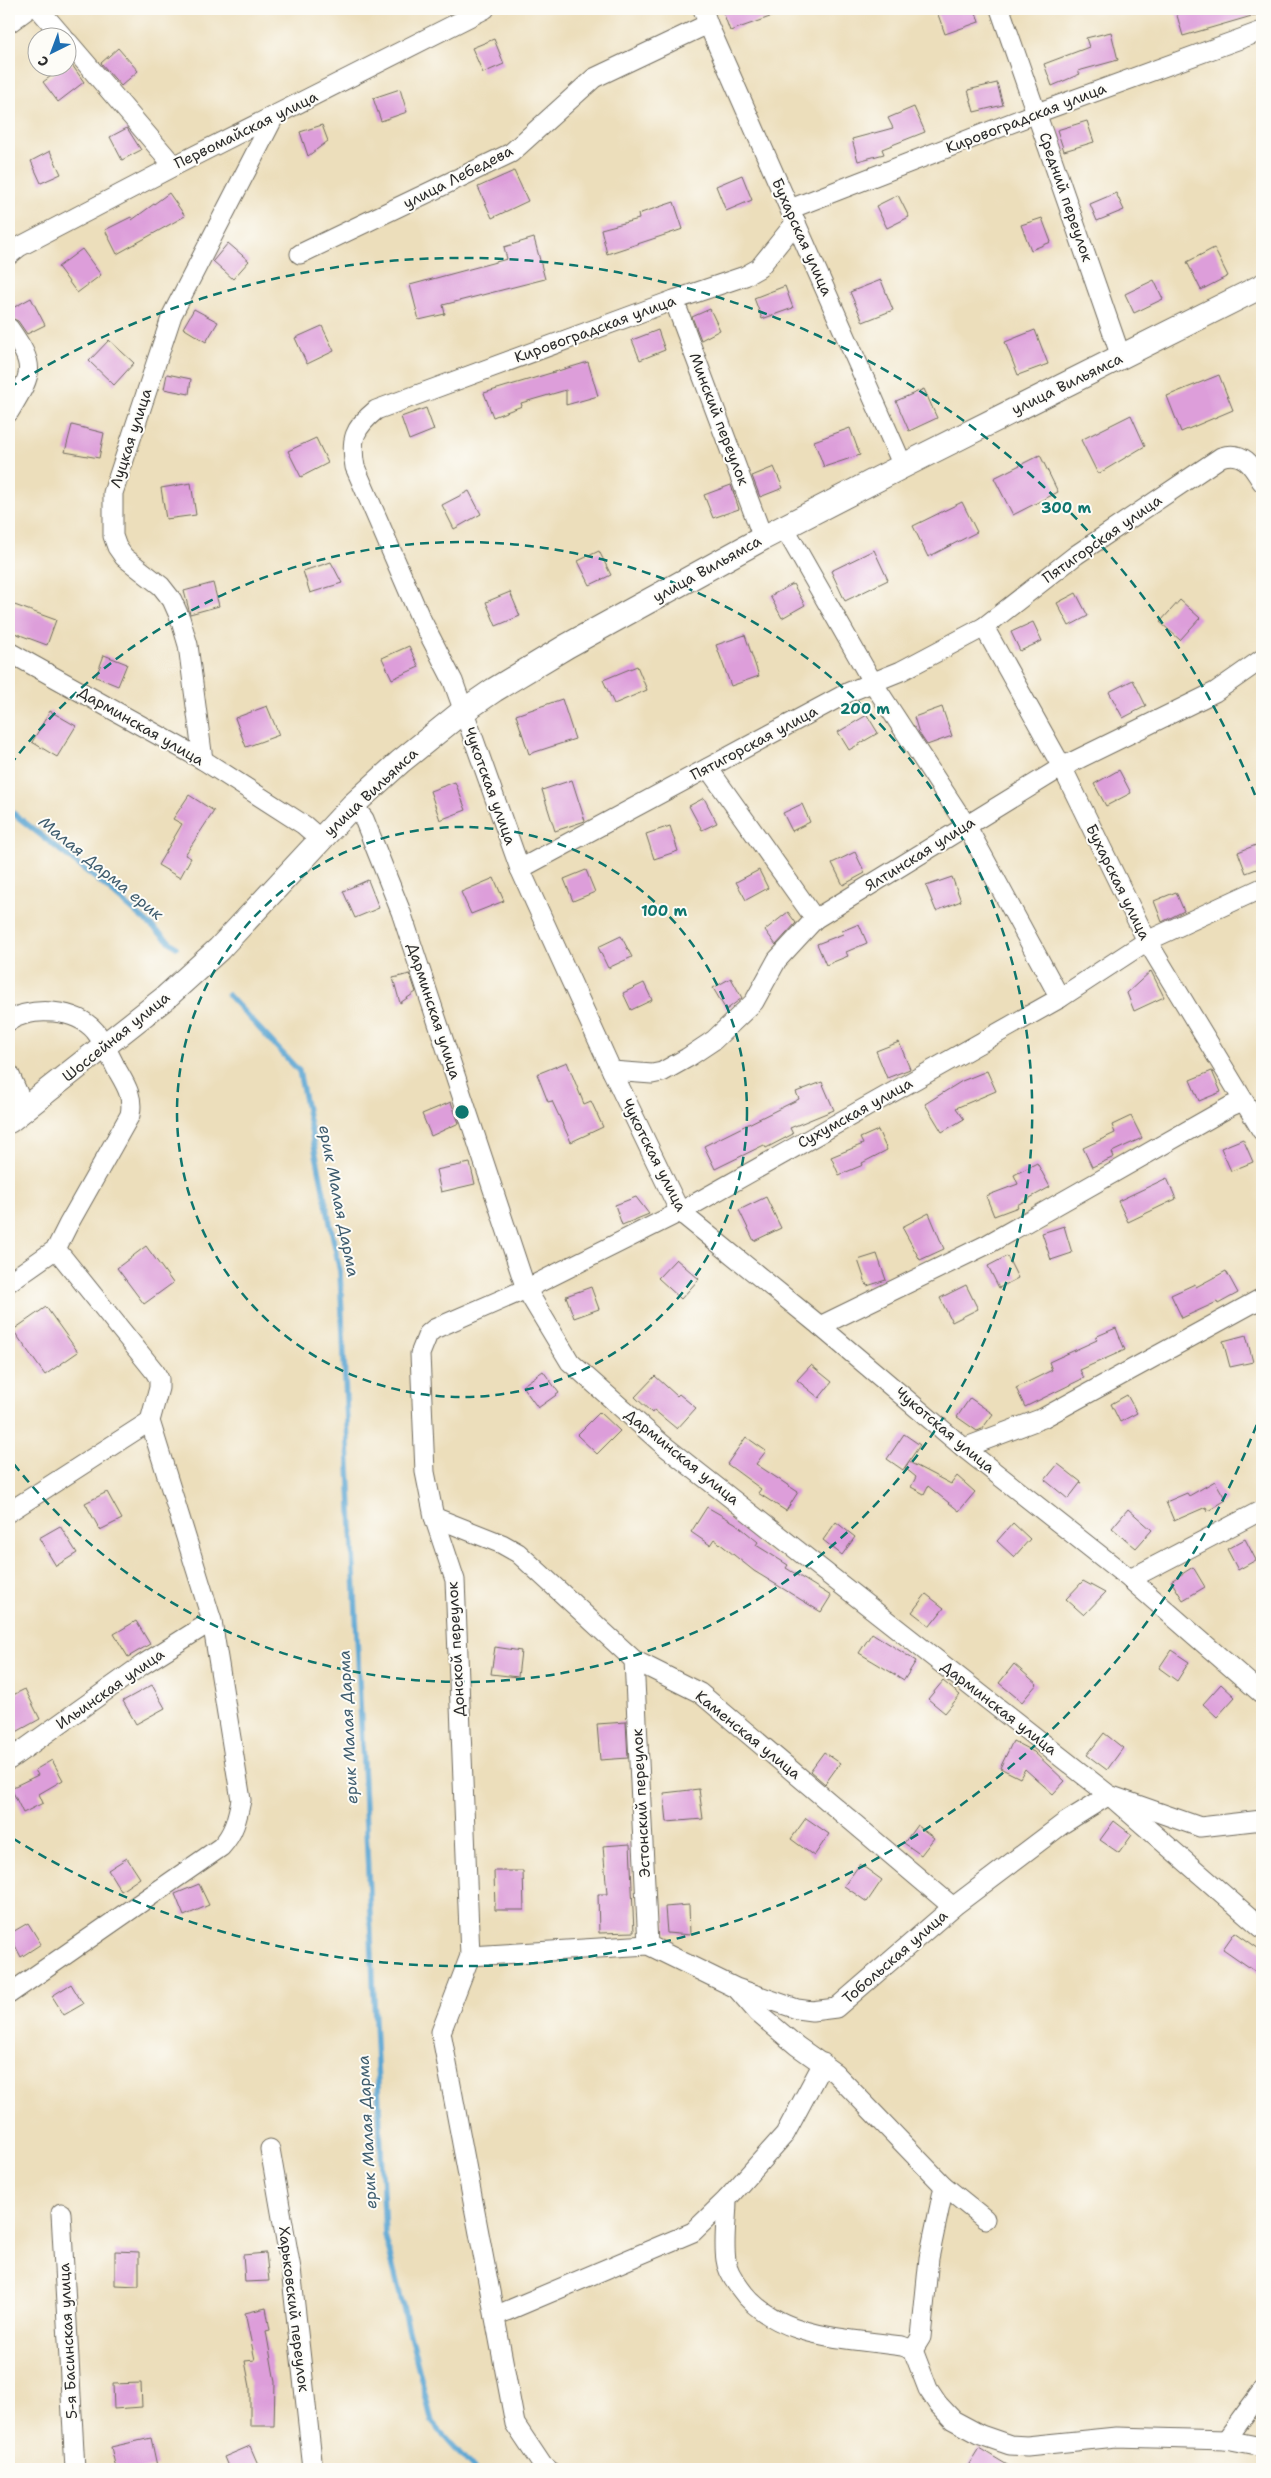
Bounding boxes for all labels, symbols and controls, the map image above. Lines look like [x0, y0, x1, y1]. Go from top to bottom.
north arrow [28, 28, 78, 78]
text: С [34, 52, 53, 71]
street label: Кировоградская улица [943, 78, 1110, 158]
street label: Первомайская улица [171, 86, 322, 173]
street label: Средний переулок [1034, 130, 1098, 264]
street label: улица Лебедева [400, 140, 517, 213]
street label: Бухарская улица [767, 175, 837, 300]
street label: Кировоградская улица [512, 290, 679, 368]
street label: улица Вильямса [1008, 348, 1126, 420]
street label: Минский переулок [684, 350, 754, 488]
street label: Луцкая улица [106, 385, 157, 490]
street label: Пятигорская улица [1038, 490, 1166, 588]
text: 300 m [1041, 498, 1091, 518]
street label: улица Вильямса [649, 531, 765, 607]
street label: Дарминская улица [74, 682, 208, 771]
text: 200 m [840, 699, 890, 719]
street label: Пятигорская улица [687, 701, 822, 785]
street label: Чукотская улица [459, 724, 521, 848]
street label: улица Вильямса [320, 743, 423, 841]
water label: Малая Дарма ерик [34, 811, 168, 925]
street label: Ялтинская улица [861, 812, 979, 896]
street label: Бухарская улица [1081, 821, 1155, 944]
text: 100 m [641, 901, 687, 921]
street label: Дарминская улица [403, 940, 466, 1082]
street label: Шоссейная улица [58, 987, 174, 1087]
street label: Сухумская улица [794, 1073, 917, 1153]
street label: Чукотская улица [617, 1095, 691, 1215]
centre of rings [453, 1103, 471, 1121]
water label: ерик Малая Дарма [314, 1123, 364, 1279]
street label: Чукотская улица [891, 1382, 999, 1478]
street label: Дарминская улица [620, 1404, 744, 1510]
street label: Донской переулок [442, 1581, 470, 1717]
street label: Ильинская улица [52, 1644, 169, 1734]
water label: ерик Малая Дарма [333, 1649, 363, 1805]
street label: Дарминская улица [937, 1656, 1062, 1760]
street label: Каменская улица [691, 1686, 806, 1784]
street label: Эстонский переулок [627, 1728, 655, 1878]
street label: Тобольская улица [838, 1905, 952, 2008]
water label: ерик Малая Дарма [352, 2054, 382, 2210]
street label: Харьковский переулок [274, 2225, 314, 2393]
street label: 5-я Басинская улица [54, 2262, 82, 2420]

